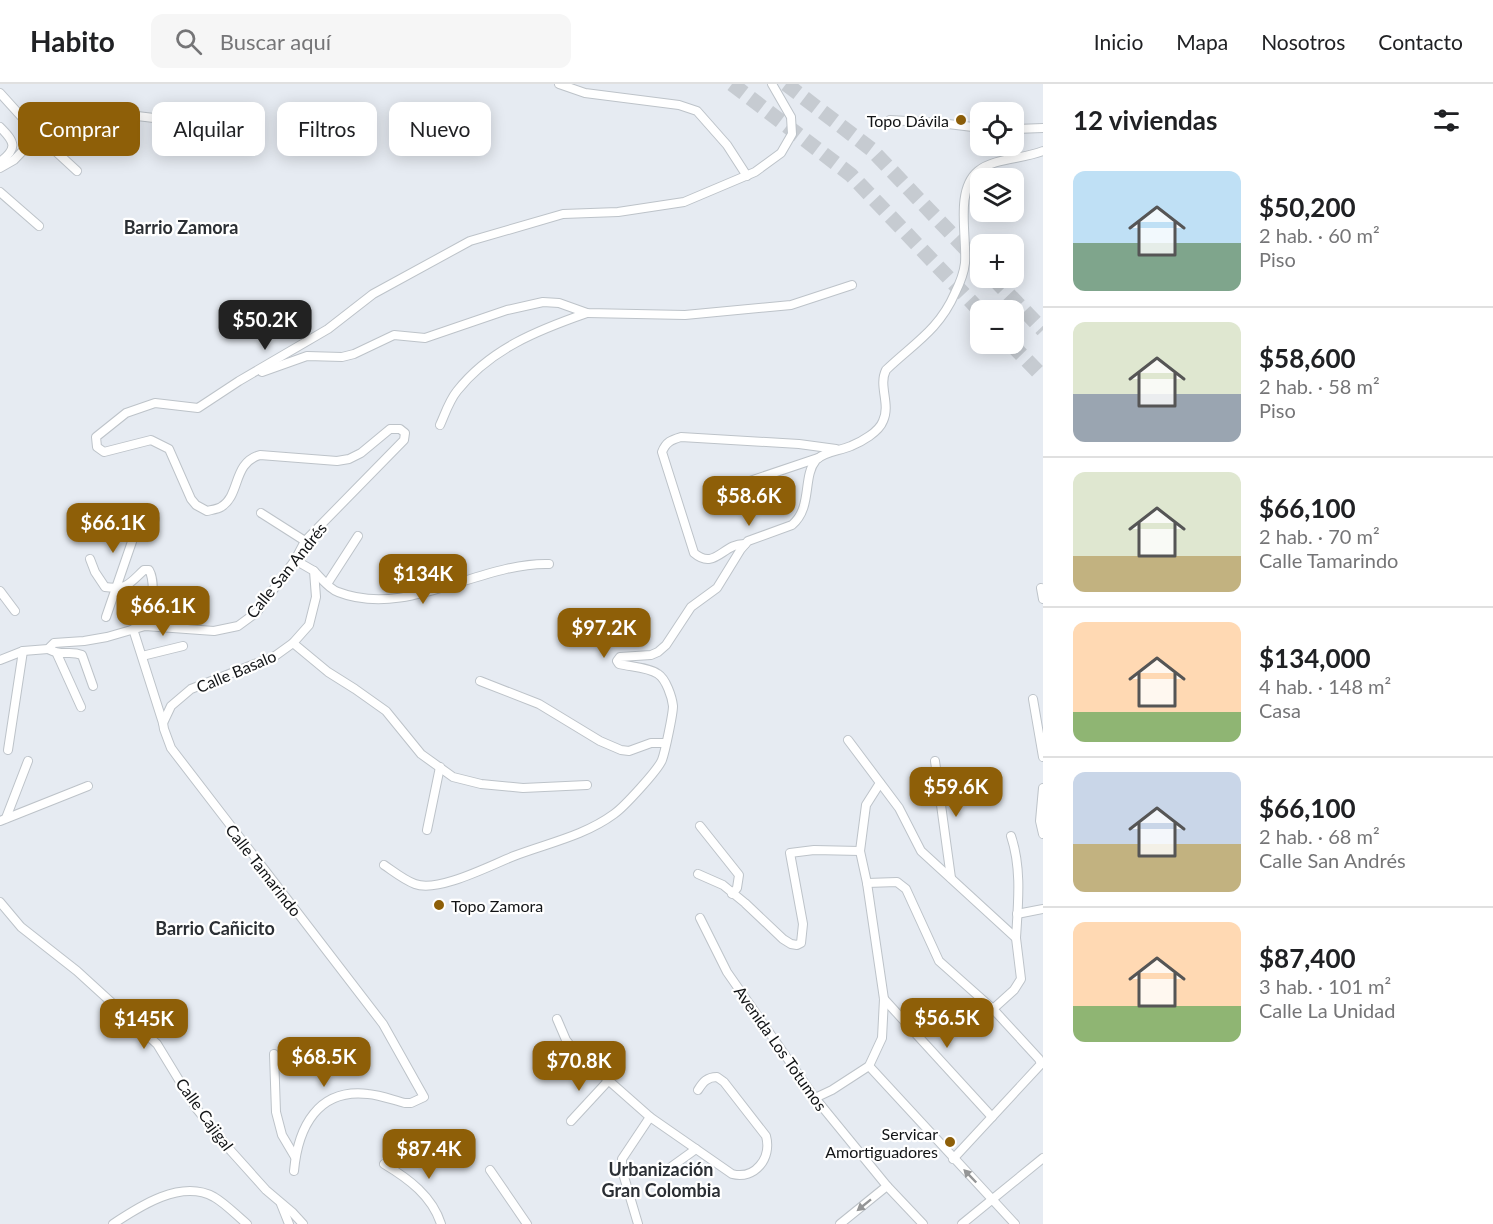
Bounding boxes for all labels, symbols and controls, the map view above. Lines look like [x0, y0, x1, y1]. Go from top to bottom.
search box [151, 14, 571, 68]
text: Habito [30, 24, 115, 58]
icon: search [172, 25, 205, 58]
text: Buscar aquí [220, 28, 331, 55]
text: Inicio [1094, 29, 1143, 54]
text: Mapa [1176, 29, 1228, 54]
text: Nosotros [1261, 29, 1345, 54]
text: Contacto [1378, 29, 1463, 54]
chip: Comprar [18, 102, 140, 156]
chip: Alquilar [152, 102, 265, 156]
chip: Filtros [277, 102, 377, 156]
chip: Nuevo [389, 102, 491, 156]
map controls [970, 102, 1024, 354]
button: locate [970, 102, 1024, 156]
text: 12 viviendas [1073, 104, 1217, 136]
icon: filters [1430, 104, 1463, 137]
place label: Topo Dávila [867, 111, 949, 130]
marker: Topo Dávila [954, 113, 968, 127]
button: layers [970, 168, 1024, 222]
text: $50,200 [1259, 191, 1356, 223]
icon: home [1121, 195, 1193, 267]
district label: Barrio Zamora [124, 216, 238, 238]
text: 2 hab. · 60 m² [1259, 223, 1380, 247]
button: + [970, 234, 1024, 288]
text: Piso [1259, 247, 1296, 271]
pin: $50.2K [216, 300, 314, 351]
button: − [970, 300, 1024, 354]
text: $50.2K [233, 307, 297, 331]
text: $58,600 [1259, 342, 1356, 374]
icon: home [1121, 346, 1193, 418]
text: 2 hab. · 58 m² [1259, 374, 1380, 398]
text: Piso [1259, 398, 1296, 422]
pin: $58.6K [700, 476, 798, 527]
text: $58.6K [717, 483, 781, 507]
text: $66,100 [1259, 492, 1356, 524]
icon: home [1121, 496, 1193, 568]
pin: $66.1K [64, 503, 162, 554]
text: $66.1K [81, 510, 145, 534]
street label: Calle San Andrés [242, 518, 330, 622]
text: 2 hab. · 70 m² [1259, 524, 1380, 548]
text: Calle Tamarindo [1259, 548, 1398, 572]
pin: $134K [381, 554, 465, 605]
text: $134K [393, 561, 453, 585]
pin: $66.1K [114, 586, 212, 637]
text: $66.1K [131, 593, 195, 617]
pin: $97.2K [555, 608, 653, 659]
text: $97.2K [572, 615, 636, 639]
text: $134,000 [1259, 642, 1371, 674]
street label: Calle Basalo [193, 646, 279, 696]
icon: home [1121, 646, 1193, 718]
text: 4 hab. · 148 m² [1259, 674, 1391, 698]
text: Casa [1259, 698, 1301, 722]
pin: $59.6K [907, 767, 1005, 818]
text: $59.6K [924, 774, 988, 798]
text: $66,100 [1259, 792, 1356, 824]
icon: home [1121, 796, 1193, 868]
street label: Calle Tamarindo [222, 820, 306, 920]
text: 2 hab. · 68 m² [1259, 824, 1380, 848]
text: Calle San Andrés [1259, 848, 1406, 872]
place label: Topo Zamora [451, 896, 543, 915]
marker: Topo Zamora [432, 898, 446, 912]
district label: Barrio Cañicito [155, 917, 275, 939]
text: $87,400 [1259, 942, 1356, 974]
icon: home [1121, 946, 1193, 1018]
text: 3 hab. · 101 m² [1259, 974, 1391, 998]
street label: Avenida Los Totumos [731, 982, 831, 1114]
pin: $56.5K [898, 998, 996, 1049]
text: Calle La Unidad [1259, 998, 1395, 1022]
pin: $145K [102, 999, 186, 1050]
text: $56.5K [915, 1005, 979, 1029]
text: $145K [114, 1006, 174, 1030]
pin: $68.5K [275, 1037, 373, 1088]
pin: $70.8K [530, 1041, 628, 1092]
text: $68.5K [292, 1044, 356, 1068]
text: $70.8K [547, 1048, 611, 1072]
street label: Calle Cajigal [172, 1074, 238, 1154]
place label: Servicar Amortiguadores [825, 1124, 938, 1161]
pin: $87.4K [380, 1129, 478, 1180]
marker: Servicar Amortiguadores [943, 1135, 957, 1149]
text: $87.4K [397, 1136, 461, 1160]
district label: Urbanización Gran Colombia [601, 1158, 721, 1201]
one-way arrow [963, 1170, 977, 1184]
one-way arrow [856, 1199, 871, 1211]

